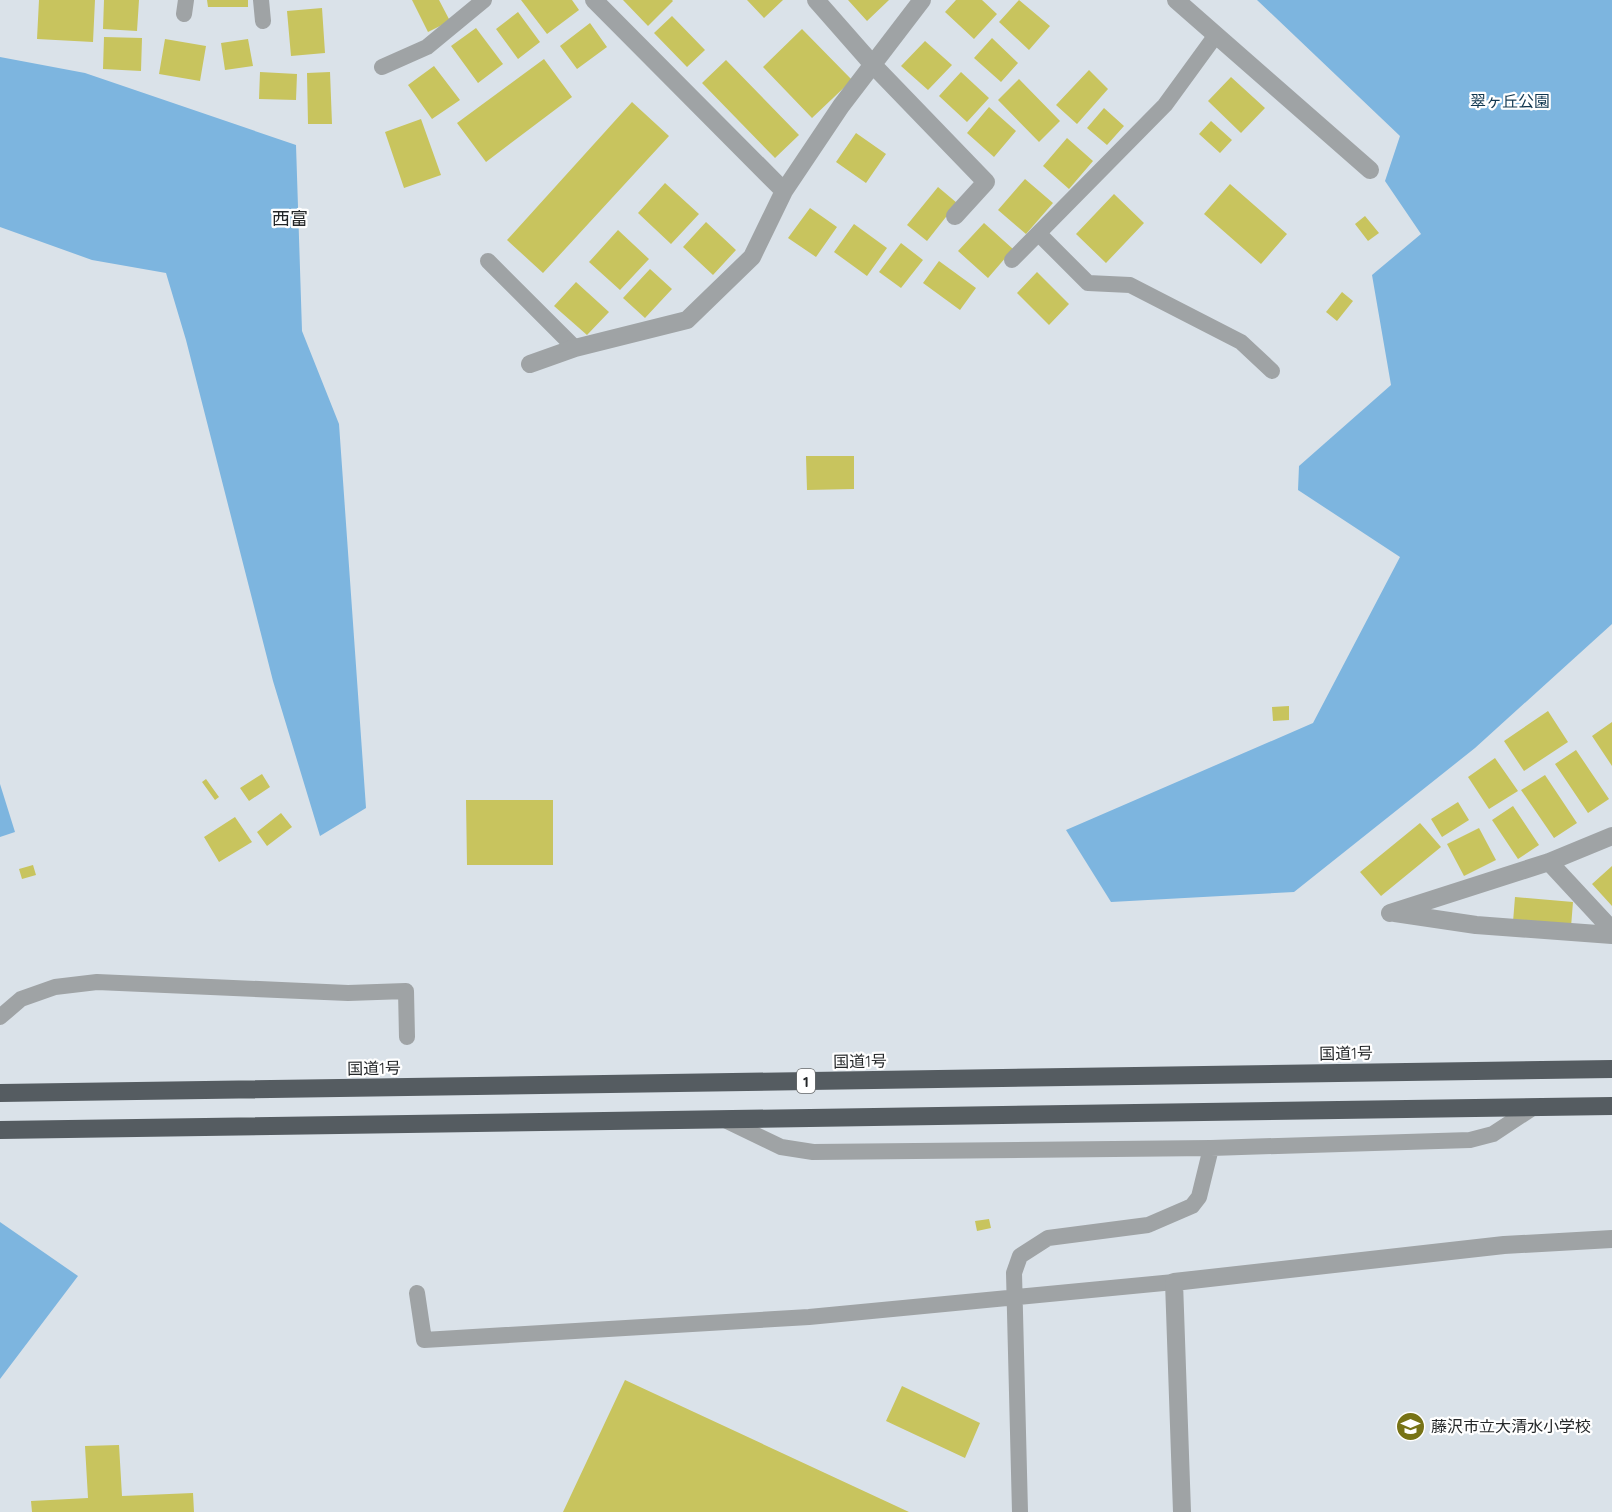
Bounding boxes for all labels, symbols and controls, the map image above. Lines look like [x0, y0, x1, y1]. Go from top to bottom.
park label: 翠ヶ丘公園 [1470, 91, 1550, 111]
district label: 西富 [272, 207, 308, 230]
street label: 国道1号 [1319, 1043, 1373, 1063]
street label: 国道1号 [833, 1051, 887, 1071]
street label: 国道1号 [347, 1058, 401, 1078]
road number: 1 [797, 1069, 815, 1093]
school or university icon: 藤沢市立大清水小学校 [1394, 1410, 1426, 1442]
place label: 藤沢市立大清水小学校 [1431, 1416, 1591, 1436]

